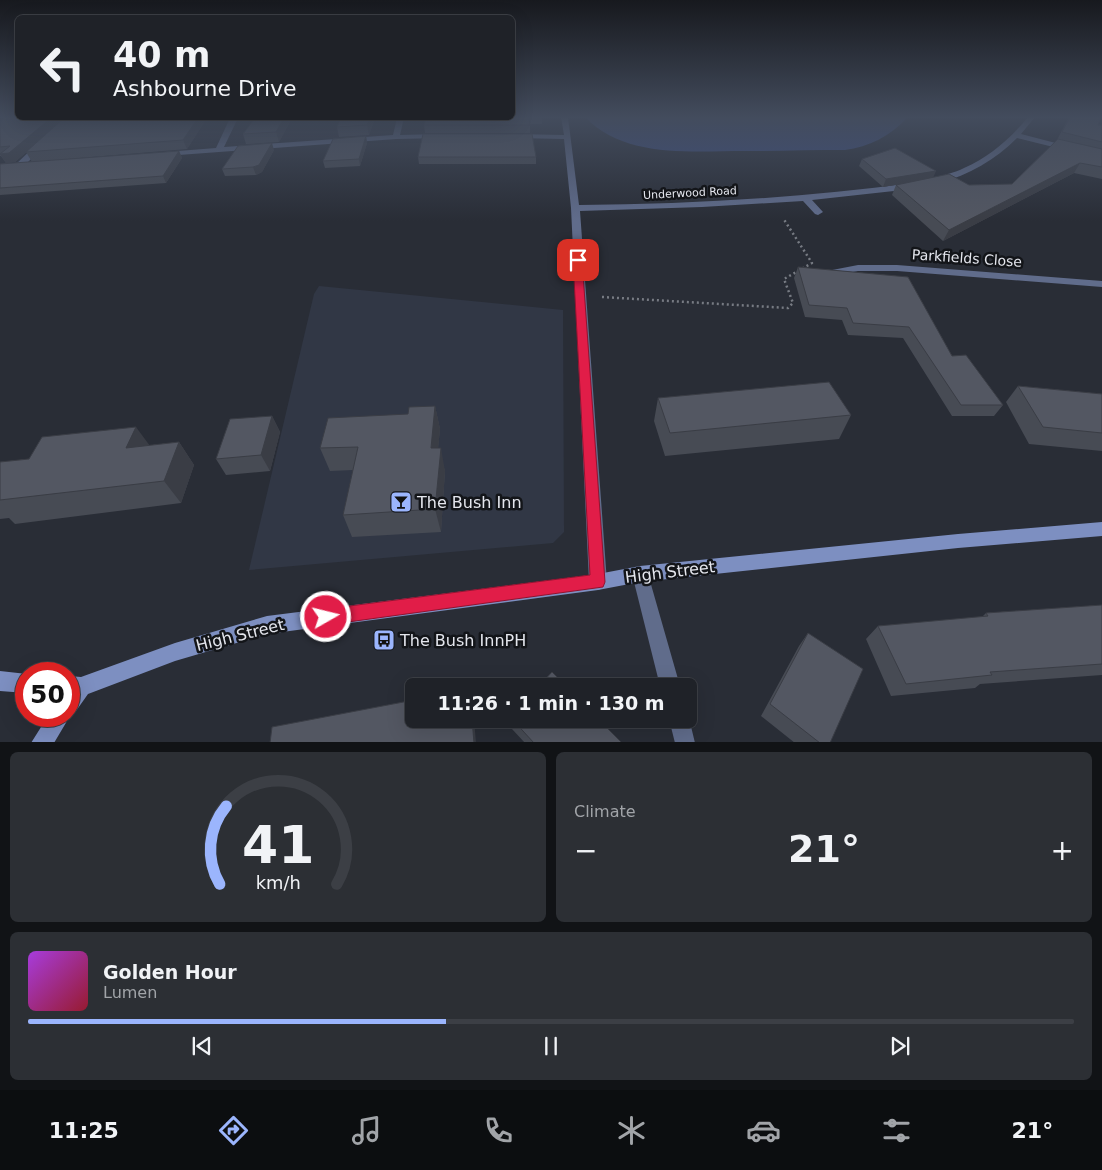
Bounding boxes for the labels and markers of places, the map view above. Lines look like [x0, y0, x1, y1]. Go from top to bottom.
pin [557, 239, 599, 281]
bar icon: The Bush Inn [389, 490, 413, 514]
place label: The Bush Inn [416, 493, 522, 512]
bus stop icon: The Bush InnPH [372, 628, 396, 652]
place label: The Bush InnPH [399, 631, 526, 650]

